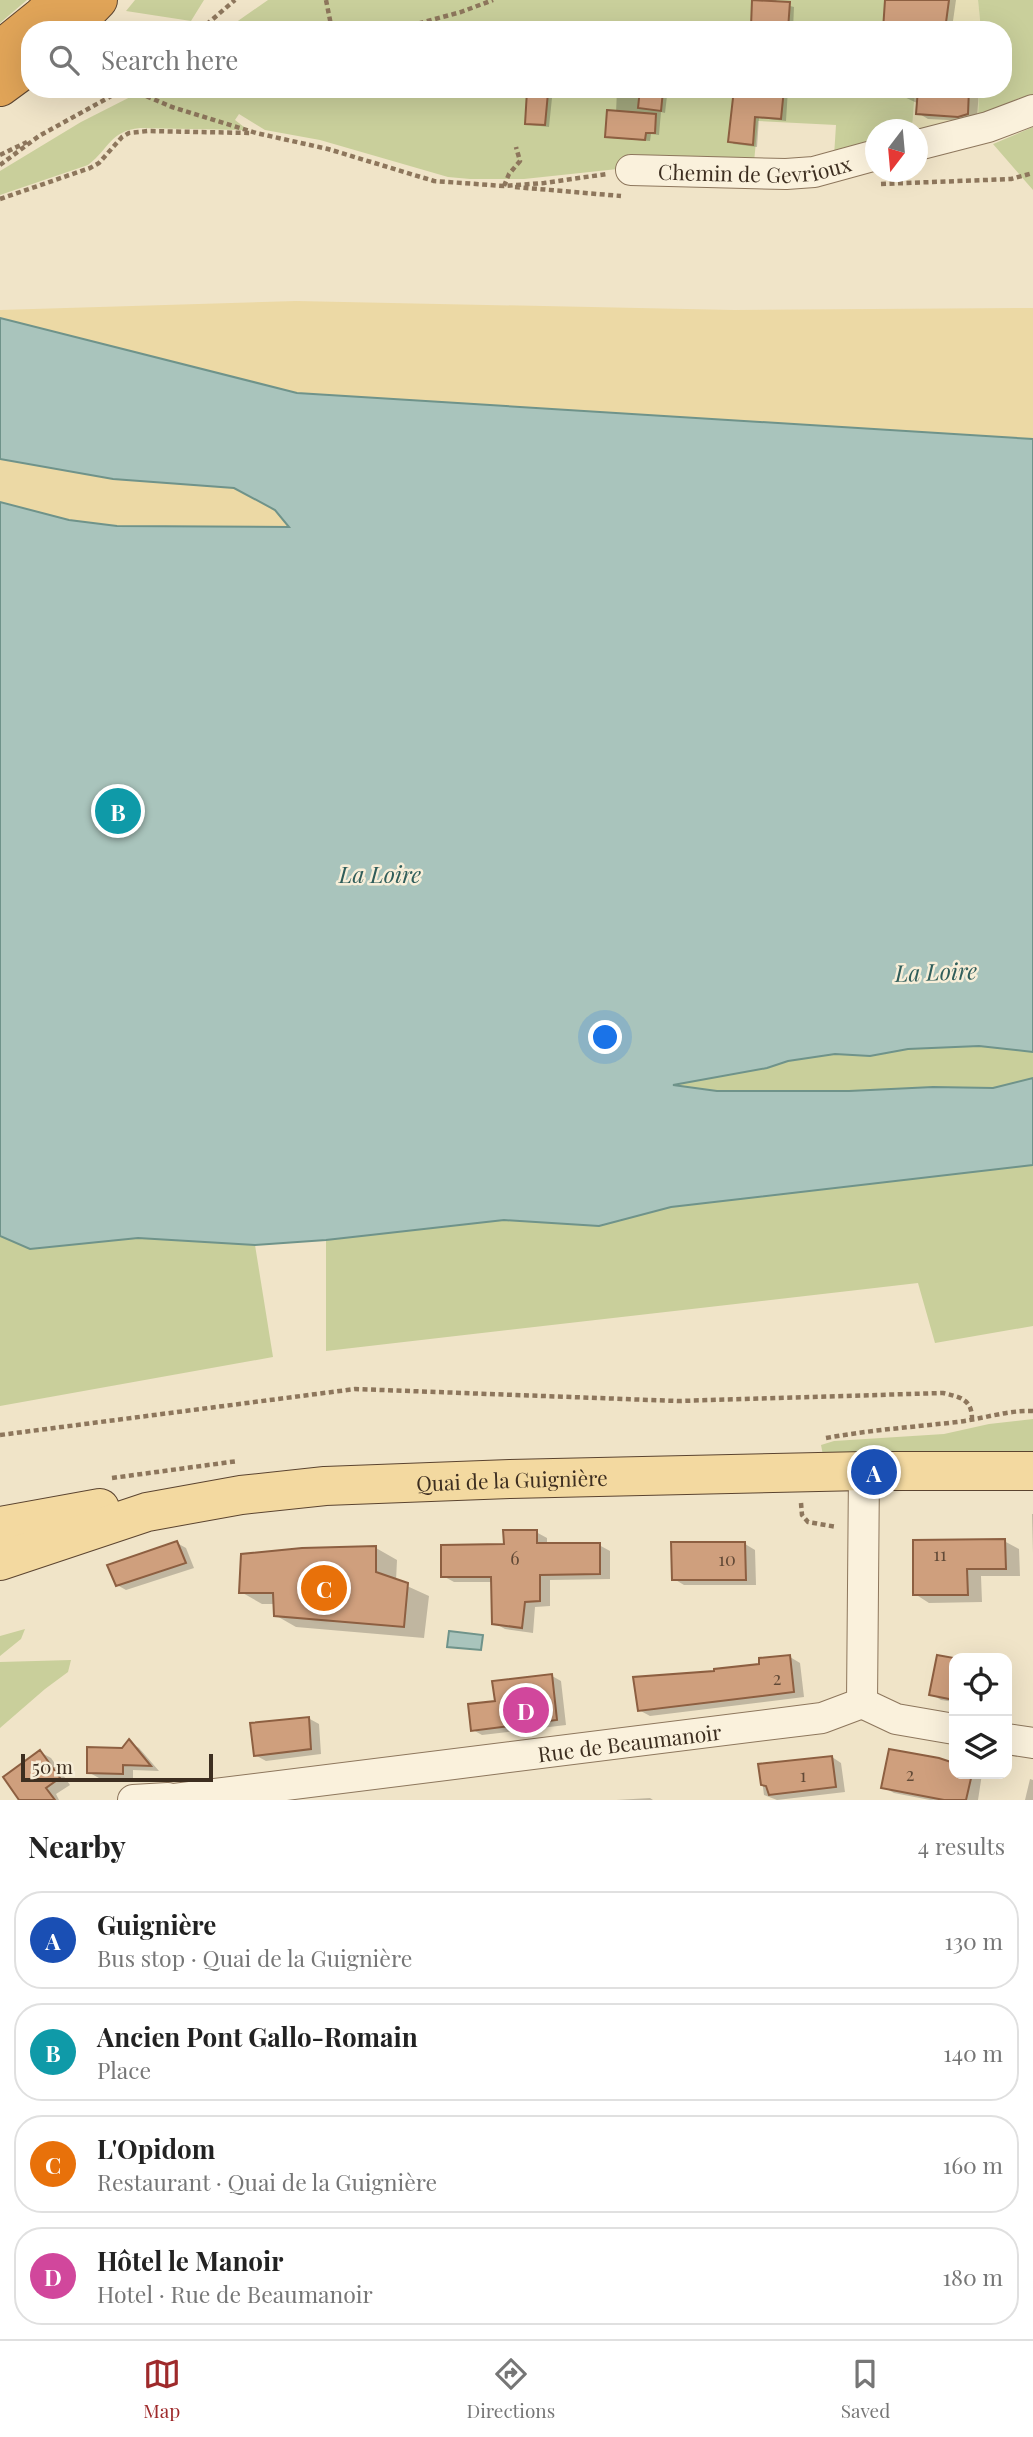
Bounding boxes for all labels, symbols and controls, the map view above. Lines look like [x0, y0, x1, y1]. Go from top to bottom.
search box [21, 21, 1012, 98]
icon: search [45, 41, 83, 79]
text: Search here [101, 42, 238, 77]
north arrow [865, 119, 928, 182]
street label: Chemin de Gevrioux [658, 148, 854, 188]
pin: B [95, 785, 141, 837]
water label: La Loire [338, 858, 421, 889]
water label: La Loire [893, 954, 978, 988]
your location [588, 1020, 622, 1054]
pin: A [851, 1446, 897, 1498]
street label: Quai de la Guignière [416, 1463, 608, 1497]
house number: 11 [933, 1542, 947, 1566]
house number: 6 [510, 1546, 520, 1570]
house number: 10 [718, 1547, 736, 1571]
pin: C [301, 1562, 347, 1614]
map controls [949, 1653, 1012, 1779]
button: locate [949, 1653, 1012, 1716]
house number: 2 [773, 1666, 781, 1690]
pin: D [503, 1684, 549, 1736]
button: layers [949, 1716, 1012, 1779]
street label: Rue de Beaumanoir [536, 1717, 723, 1767]
scale bar [21, 1751, 214, 1783]
text: 50 m [32, 1753, 73, 1779]
house number: 2 [906, 1762, 914, 1786]
house number: 1 [800, 1763, 807, 1787]
text: Nearby [28, 1826, 126, 1866]
text: 4 results [918, 1830, 1005, 1861]
text: Guignière [97, 1907, 216, 1942]
text: A [45, 1925, 61, 1956]
text: 130 m [945, 1925, 1003, 1956]
text: Bus stop · Quai de la Guignière [97, 1942, 412, 1973]
text: Ancien Pont Gallo-Romain [97, 2019, 418, 2054]
text: B [45, 2037, 61, 2068]
text: 140 m [943, 2037, 1003, 2068]
text: Place [97, 2054, 151, 2085]
text: L'Opidom [97, 2131, 215, 2166]
text: C [45, 2149, 61, 2180]
text: 160 m [943, 2149, 1003, 2180]
text: Restaurant · Quai de la Guignière [97, 2166, 437, 2197]
text: Hôtel le Manoir [97, 2243, 283, 2278]
text: D [44, 2261, 62, 2292]
text: 180 m [943, 2261, 1003, 2292]
text: Hotel · Rue de Beaumanoir [97, 2278, 373, 2309]
tab: Map [143, 2355, 181, 2423]
tab: Directions [466, 2355, 555, 2423]
tab: Saved [841, 2355, 890, 2423]

